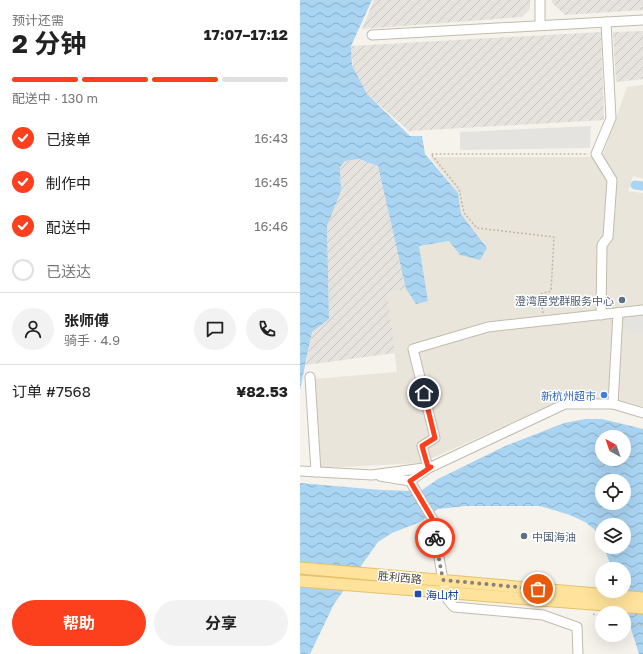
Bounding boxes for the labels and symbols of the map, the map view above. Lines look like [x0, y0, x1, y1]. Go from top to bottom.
place label: 澄湾居党群服务中心 [515, 294, 614, 307]
marker: 澄湾居党群服务中心 [617, 295, 627, 305]
pin [407, 376, 441, 410]
place label: 新杭州超市 [541, 389, 596, 402]
marker: 新杭州超市 [599, 390, 609, 400]
north arrow [595, 430, 631, 466]
courier [415, 518, 455, 558]
place label: 中国海油 [532, 530, 576, 543]
marker: 中国海油 [519, 531, 529, 541]
street label: 胜利西路 [378, 569, 422, 585]
pin [521, 572, 555, 606]
place label: 海山村 [426, 588, 459, 601]
marker: 海山村 [413, 589, 423, 599]

